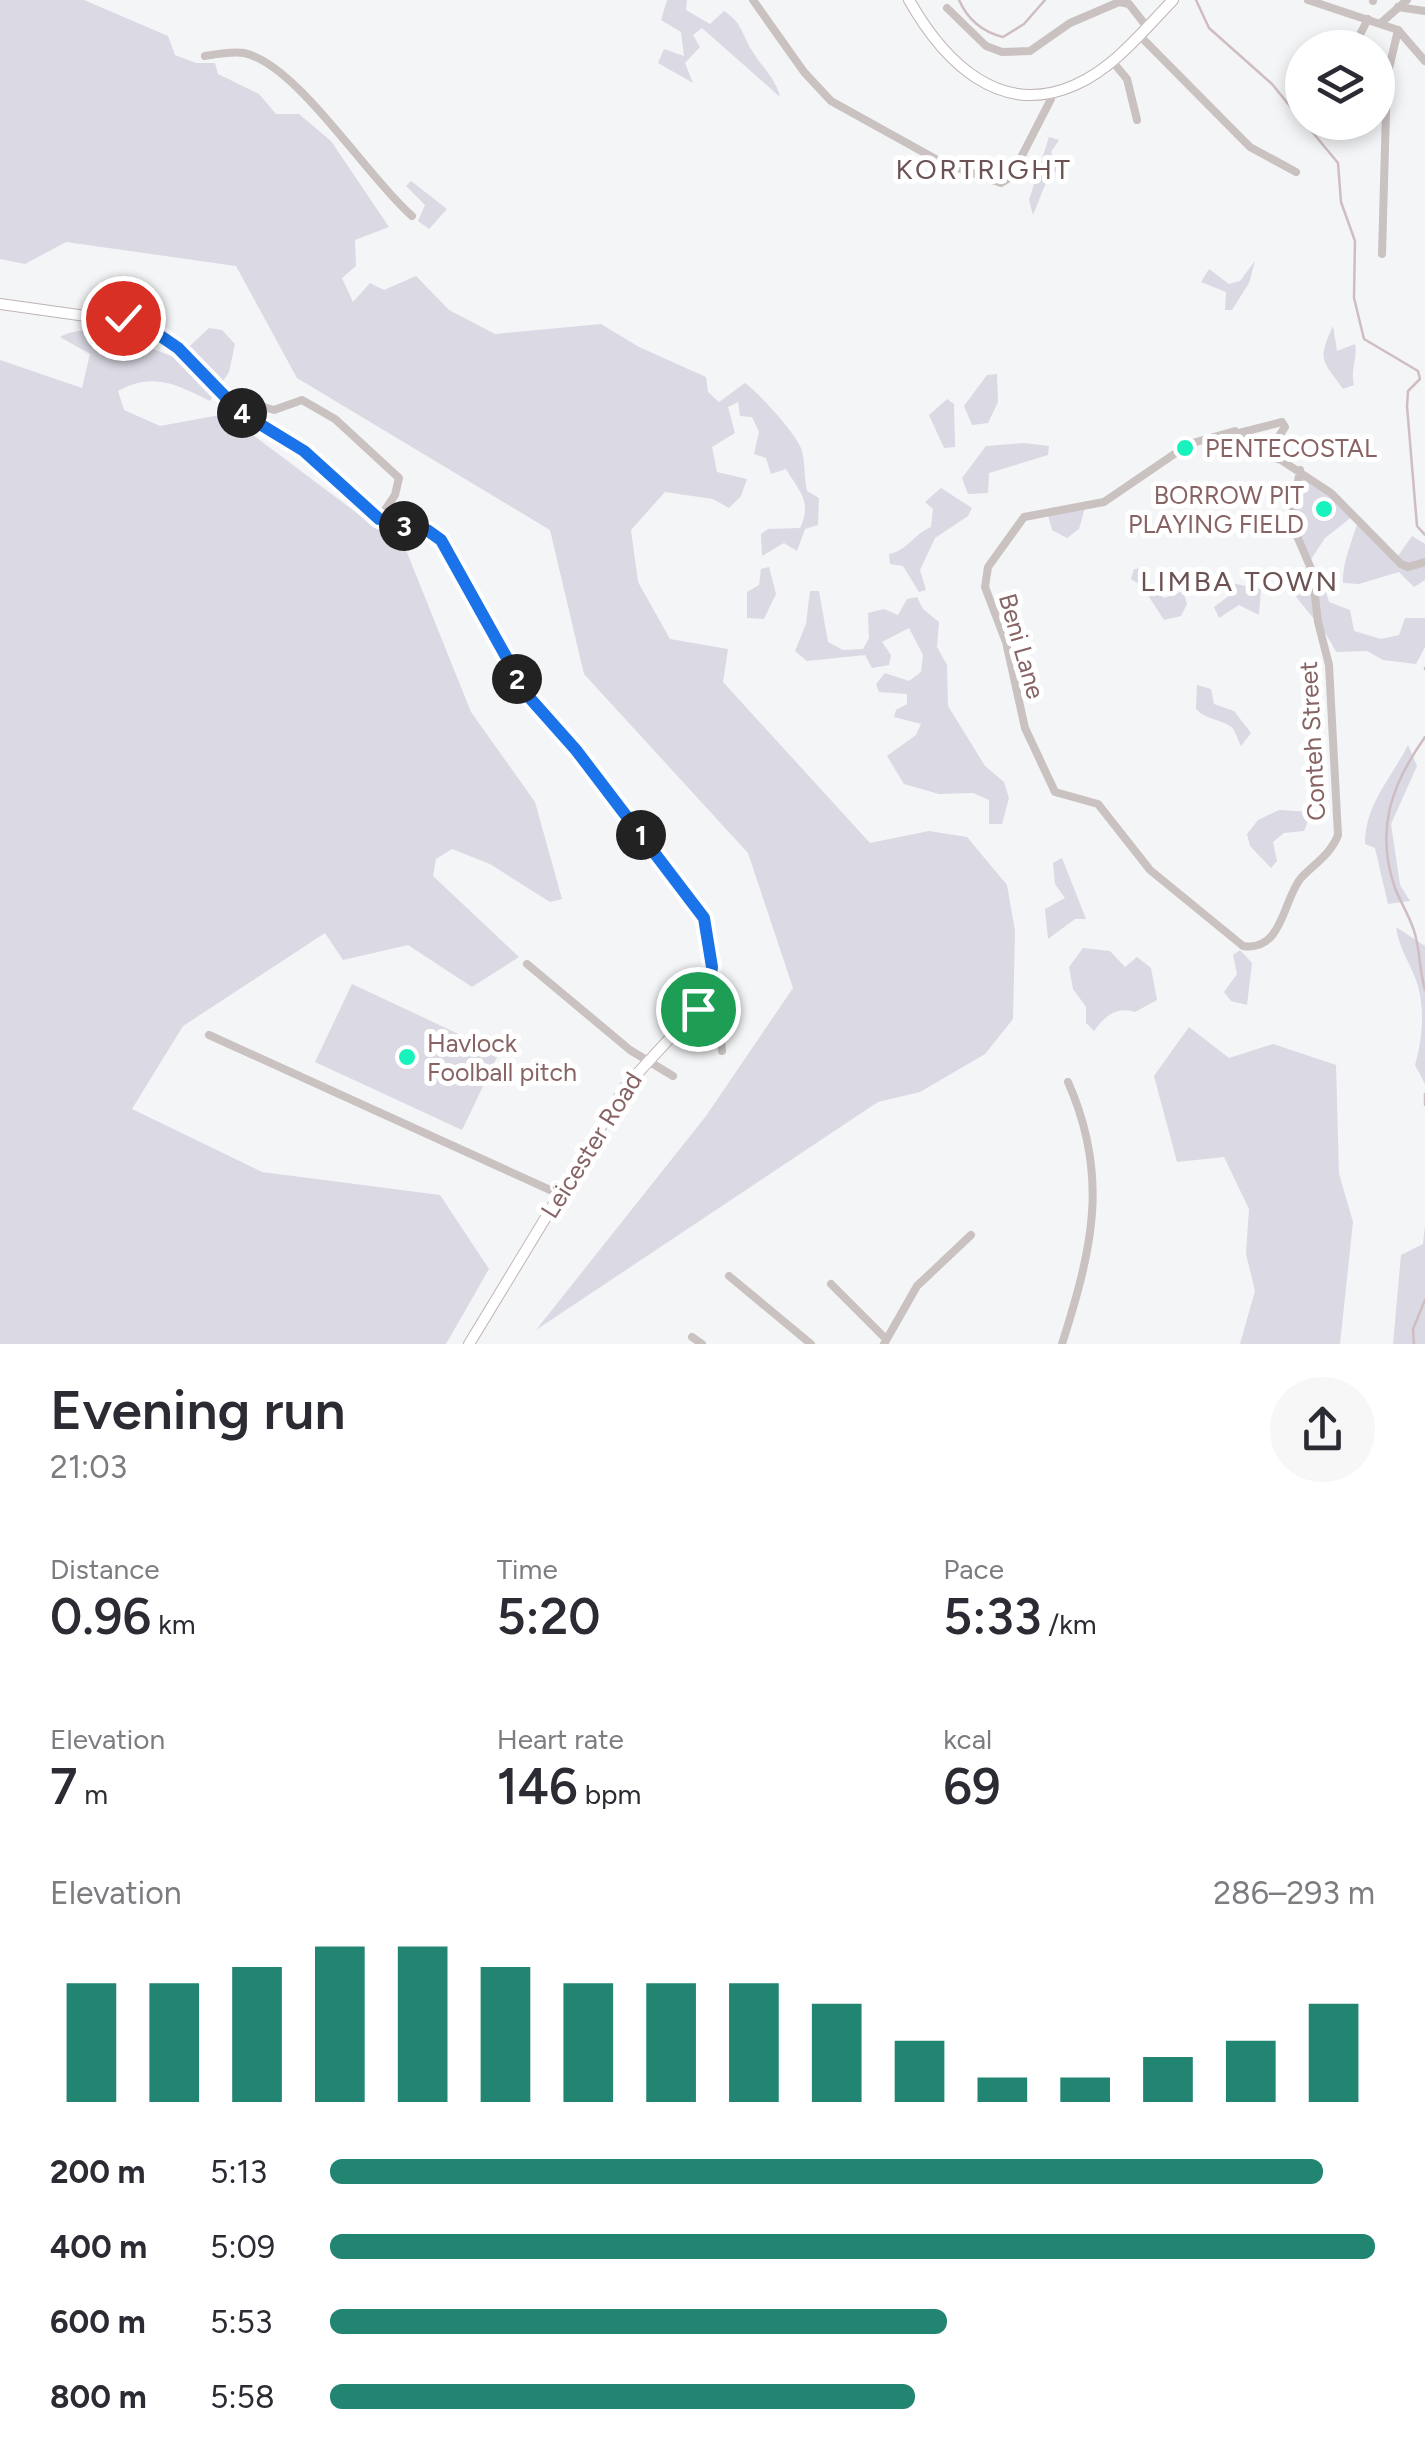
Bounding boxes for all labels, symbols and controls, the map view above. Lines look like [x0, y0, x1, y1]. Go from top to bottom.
map controls [1285, 30, 1395, 140]
button: layers [1285, 30, 1395, 140]
district label: KORTRIGHT [895, 152, 1073, 186]
pin [81, 276, 166, 361]
icon: check [96, 291, 151, 346]
pin: 4 [217, 388, 267, 438]
text: 4 [233, 396, 251, 430]
place label: PENTECOSTAL [1205, 433, 1377, 463]
marker: PENTECOSTAL [1174, 437, 1196, 459]
place label: BORROW PIT PLAYING FIELD [1128, 480, 1304, 539]
marker: BORROW PIT PLAYING FIELD [1313, 498, 1335, 520]
pin: 3 [379, 501, 429, 551]
text: 3 [396, 509, 412, 543]
district label: LIMBA TOWN [1140, 564, 1340, 598]
street label: Beni Lane [993, 590, 1051, 702]
pin: 2 [492, 654, 542, 704]
street label: Conteh Street [1293, 661, 1331, 821]
text: 2 [509, 662, 525, 696]
pin: 1 [616, 810, 666, 860]
text: 1 [635, 818, 647, 852]
pin [656, 967, 741, 1052]
icon: arrive [671, 982, 726, 1037]
place label: Havlock Foolball pitch [427, 1028, 577, 1087]
marker: Havlock Foolball pitch [396, 1046, 418, 1068]
street label: Leicester Road [534, 1066, 648, 1224]
text: Evening run [50, 1377, 346, 1443]
button: share [1270, 1377, 1375, 1482]
text: 21:03 [50, 1448, 127, 1486]
text: Distance [50, 1552, 160, 1586]
text: Time [497, 1552, 558, 1586]
text: Pace [943, 1552, 1004, 1586]
text: 0.96 [50, 1586, 151, 1647]
text: 5:20 [497, 1586, 600, 1647]
text: 5:33 [943, 1586, 1041, 1647]
text: km [151, 1607, 196, 1641]
text: /km [1041, 1607, 1097, 1641]
text: Elevation [50, 1722, 165, 1756]
text: Heart rate [497, 1722, 624, 1756]
text: kcal [943, 1722, 992, 1756]
text: 7 [50, 1756, 77, 1817]
text: 146 [497, 1756, 578, 1817]
text: 69 [943, 1756, 1001, 1817]
text: m [77, 1777, 108, 1811]
text: bpm [578, 1777, 641, 1811]
text: Elevation [50, 1874, 182, 1912]
text: 286–293 m [1213, 1874, 1375, 1912]
text: 200 m [50, 2153, 146, 2191]
text: 5:13 [210, 2153, 267, 2191]
text: 400 m [50, 2228, 147, 2266]
text: 5:09 [210, 2228, 275, 2266]
text: 600 m [50, 2303, 146, 2341]
text: 5:53 [210, 2303, 272, 2341]
text: 800 m [50, 2378, 147, 2416]
text: 5:58 [210, 2378, 275, 2416]

